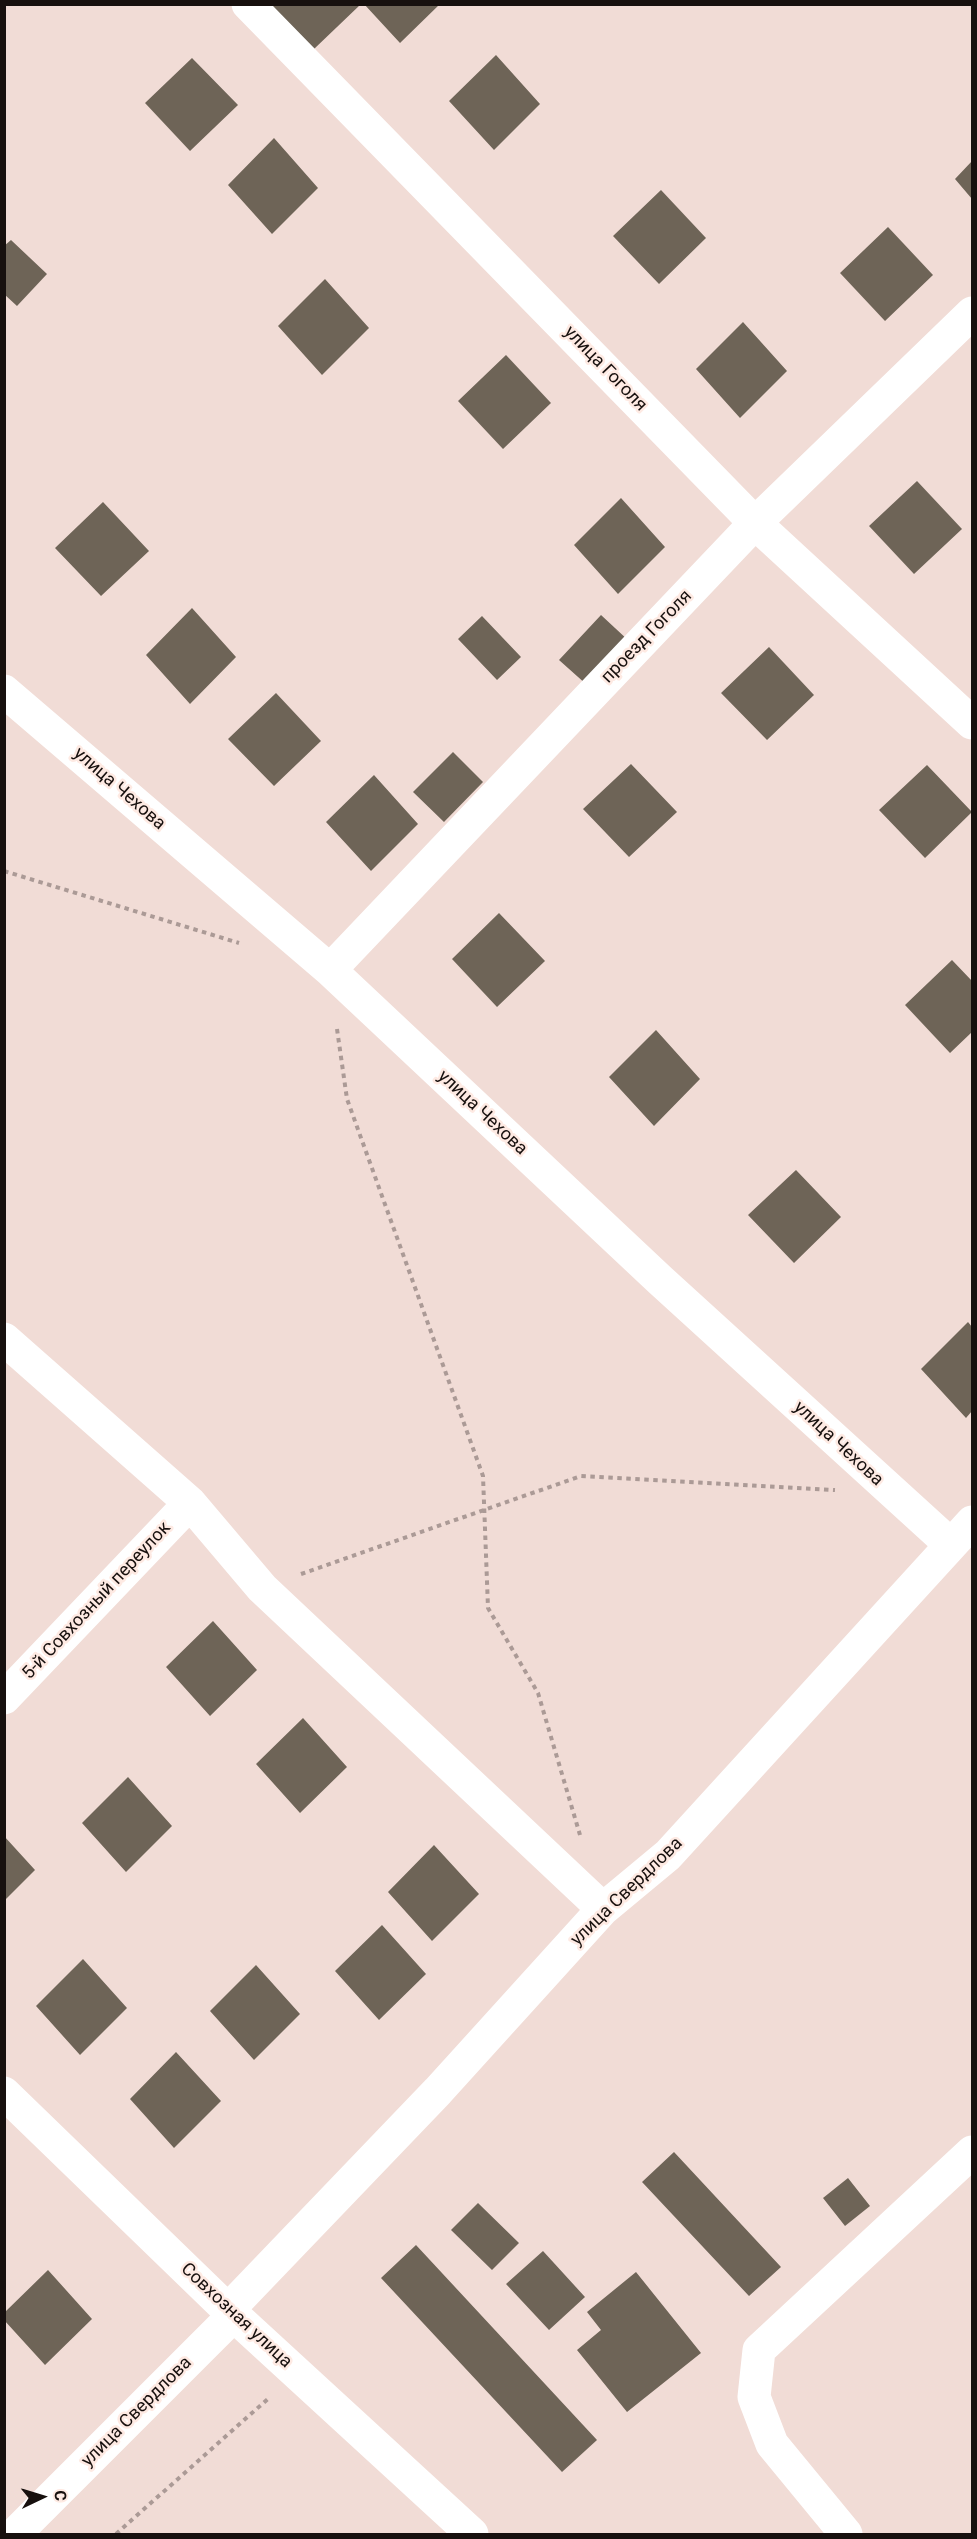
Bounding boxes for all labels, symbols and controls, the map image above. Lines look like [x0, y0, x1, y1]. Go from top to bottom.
street label: улица Гоголя [559, 322, 651, 416]
street label: проезд Гоголя [597, 586, 697, 688]
street label: улица Чехова [69, 743, 169, 835]
street label: улица Чехова [433, 1066, 531, 1160]
street label: улица Чехова [789, 1397, 887, 1491]
street label: 5-й Совхозный переулок [18, 1518, 176, 1684]
street label: улица Свердлова [567, 1833, 687, 1951]
street label: Совхозная улица [176, 2259, 296, 2373]
street label: улица Свердлова [77, 2352, 197, 2472]
north arrow [12, 2467, 72, 2527]
text: С [51, 2490, 70, 2502]

